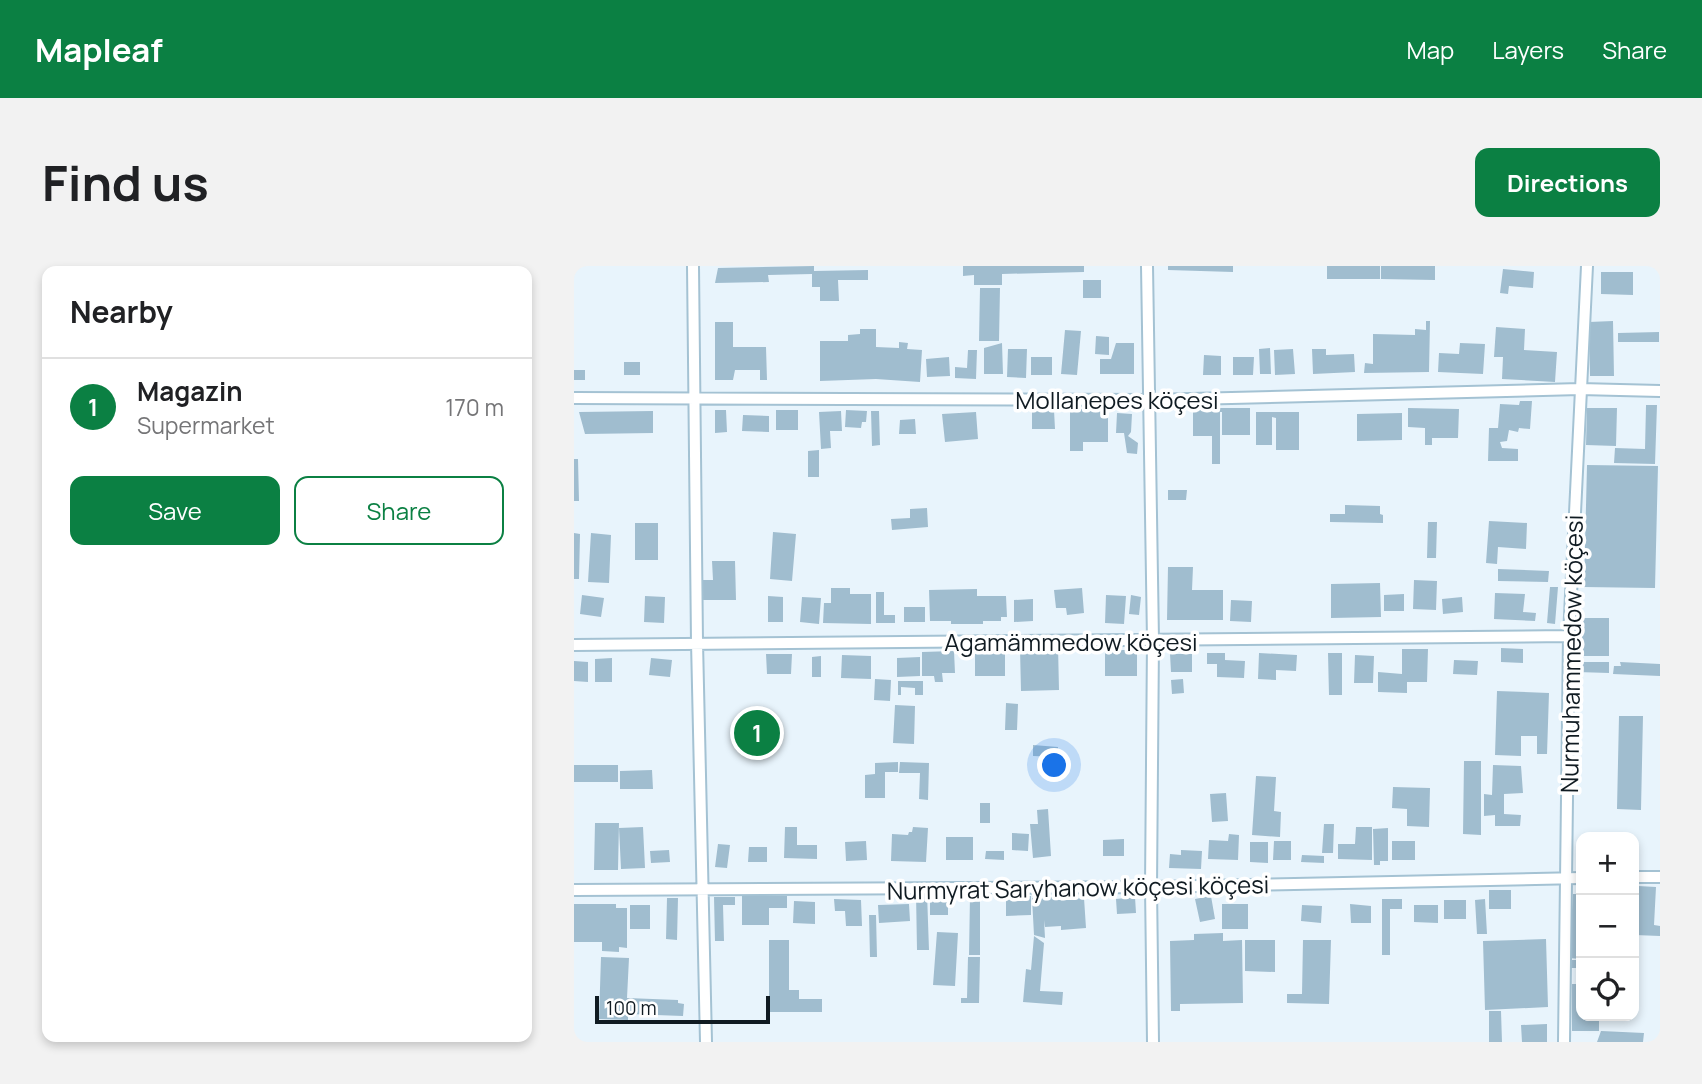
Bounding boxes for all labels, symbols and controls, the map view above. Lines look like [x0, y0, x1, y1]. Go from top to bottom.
text: Mapleaf [35, 27, 163, 72]
text: Map [1407, 33, 1454, 66]
text: Layers [1492, 33, 1564, 66]
text: Share [1602, 33, 1667, 66]
button: Directions [1475, 148, 1660, 217]
text: Find us [42, 149, 209, 216]
text: Nearby [70, 291, 173, 332]
text: Magazin [137, 373, 243, 409]
street label: Mollanepes köçesi [1015, 383, 1219, 416]
text: 1 [88, 391, 98, 423]
text: 170 m [445, 391, 504, 423]
text: Supermarket [137, 409, 275, 441]
button: Save [70, 476, 280, 545]
button: Share [294, 476, 504, 545]
street label: Nurmuhammedow köçesi [1552, 515, 1590, 793]
street label: Agamämmedow köçesi [944, 625, 1198, 658]
pin: 1 [734, 707, 780, 759]
your location [1037, 748, 1071, 782]
map controls [1576, 832, 1639, 1021]
button: + [1576, 832, 1639, 895]
street label: Nurmyrat Saryhanow köçesi köçesi [886, 867, 1270, 907]
button: − [1576, 895, 1639, 958]
button: locate [1576, 958, 1639, 1021]
scale bar [595, 993, 770, 1025]
text: 100 m [606, 995, 657, 1021]

